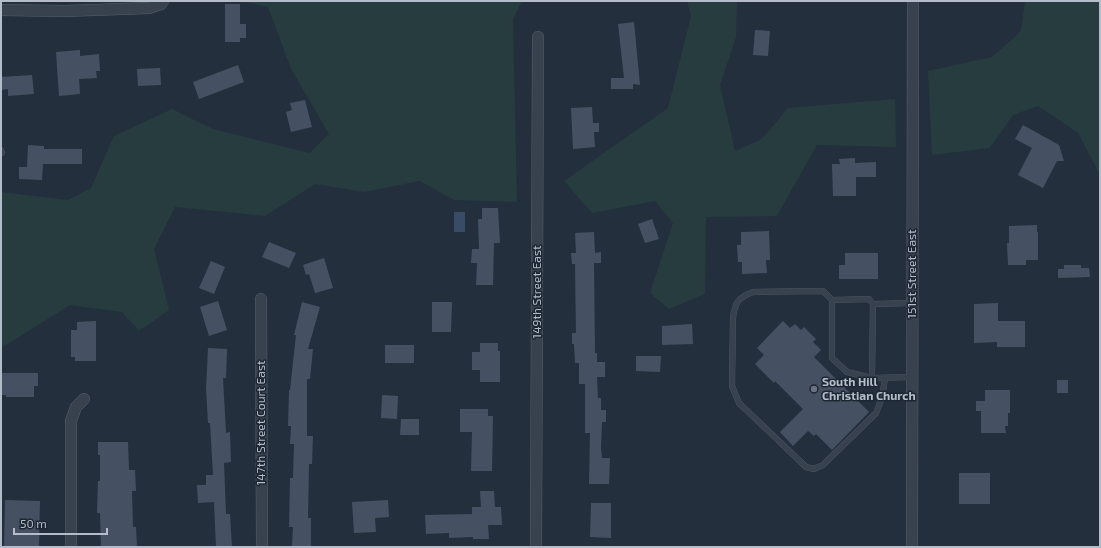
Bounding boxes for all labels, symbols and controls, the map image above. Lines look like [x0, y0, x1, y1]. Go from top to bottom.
street label: 151st Street East [904, 229, 918, 319]
street label: 149th Street East [529, 245, 543, 339]
street label: 147th Street Court East [253, 360, 267, 486]
place label: South Hill Christian Church [822, 374, 916, 402]
marker: South Hill Christian Church [809, 384, 819, 394]
scale bar [14, 510, 107, 536]
text: 50 m [20, 516, 47, 530]

